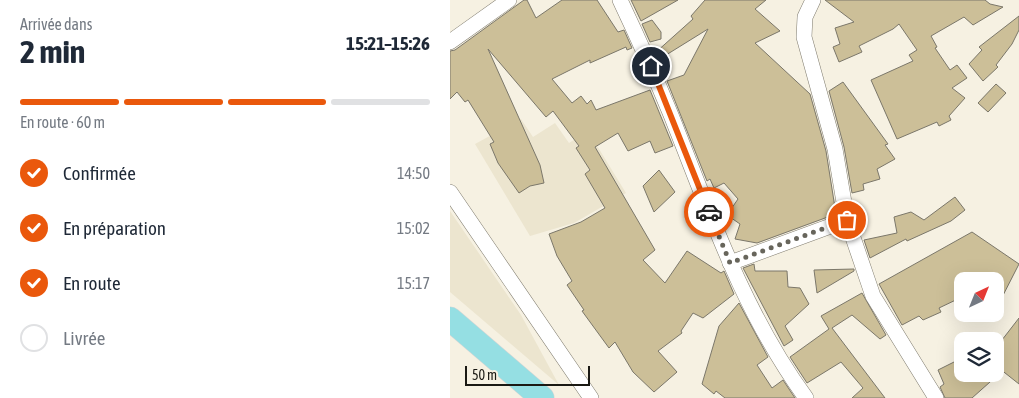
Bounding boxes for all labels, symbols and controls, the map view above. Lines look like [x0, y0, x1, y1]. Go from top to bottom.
text: Arrivée dans [20, 15, 92, 33]
text: 15:21–15:26 [346, 32, 430, 54]
text: 2 min [20, 33, 85, 70]
pin [630, 45, 672, 87]
icon: home [637, 52, 665, 80]
text: En route · 60 m [20, 113, 105, 131]
icon: check [20, 159, 48, 187]
text: Confirmée [63, 162, 136, 184]
text: 14:50 [397, 164, 430, 182]
courier [684, 187, 734, 237]
icon: car [695, 198, 723, 226]
pin [826, 199, 868, 241]
icon: bag [833, 206, 861, 234]
icon: check [20, 214, 48, 242]
text: En préparation [63, 217, 166, 239]
text: 15:02 [397, 219, 430, 237]
icon: check [20, 269, 48, 297]
text: En route [63, 272, 121, 294]
north arrow [954, 272, 1004, 322]
map controls [954, 272, 1004, 382]
text: 15:17 [397, 274, 430, 292]
text: Livrée [63, 327, 105, 349]
button: layers [954, 332, 1004, 382]
scale bar [465, 363, 590, 386]
text: 50 m [472, 367, 497, 383]

